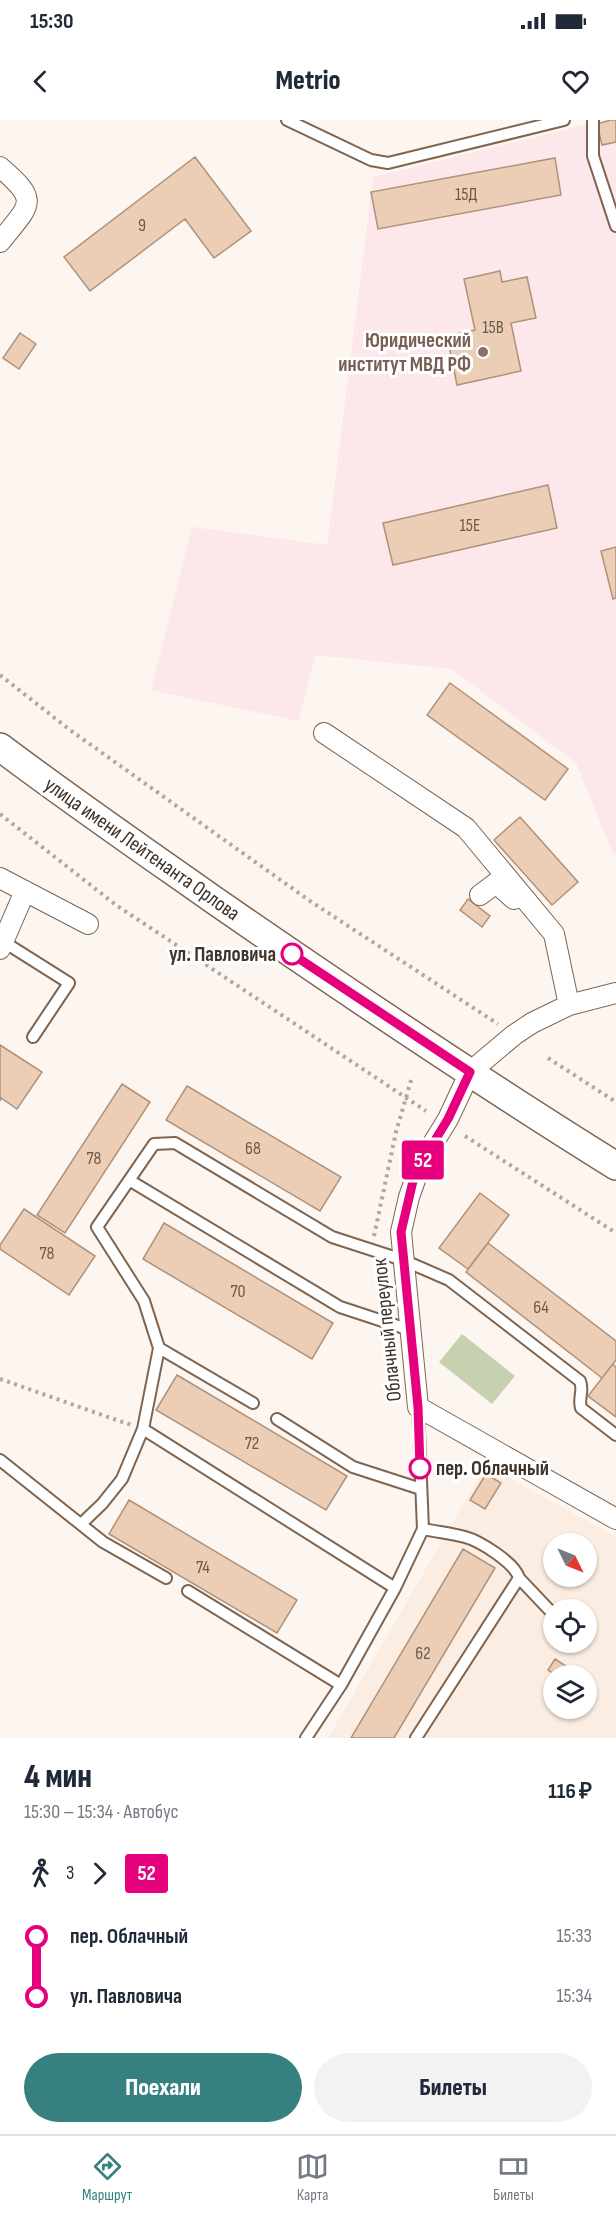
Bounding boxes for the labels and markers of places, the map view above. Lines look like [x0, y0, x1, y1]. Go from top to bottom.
place label: Юридический институт МВД РФ [338, 328, 471, 377]
marker: Юридический институт МВД РФ [476, 345, 490, 359]
place label: ул. Павловича [169, 942, 276, 967]
marker: ул. Павловича [281, 943, 303, 965]
place label: пер. Облачный [436, 1456, 549, 1481]
marker: пер. Облачный [409, 1457, 431, 1479]

